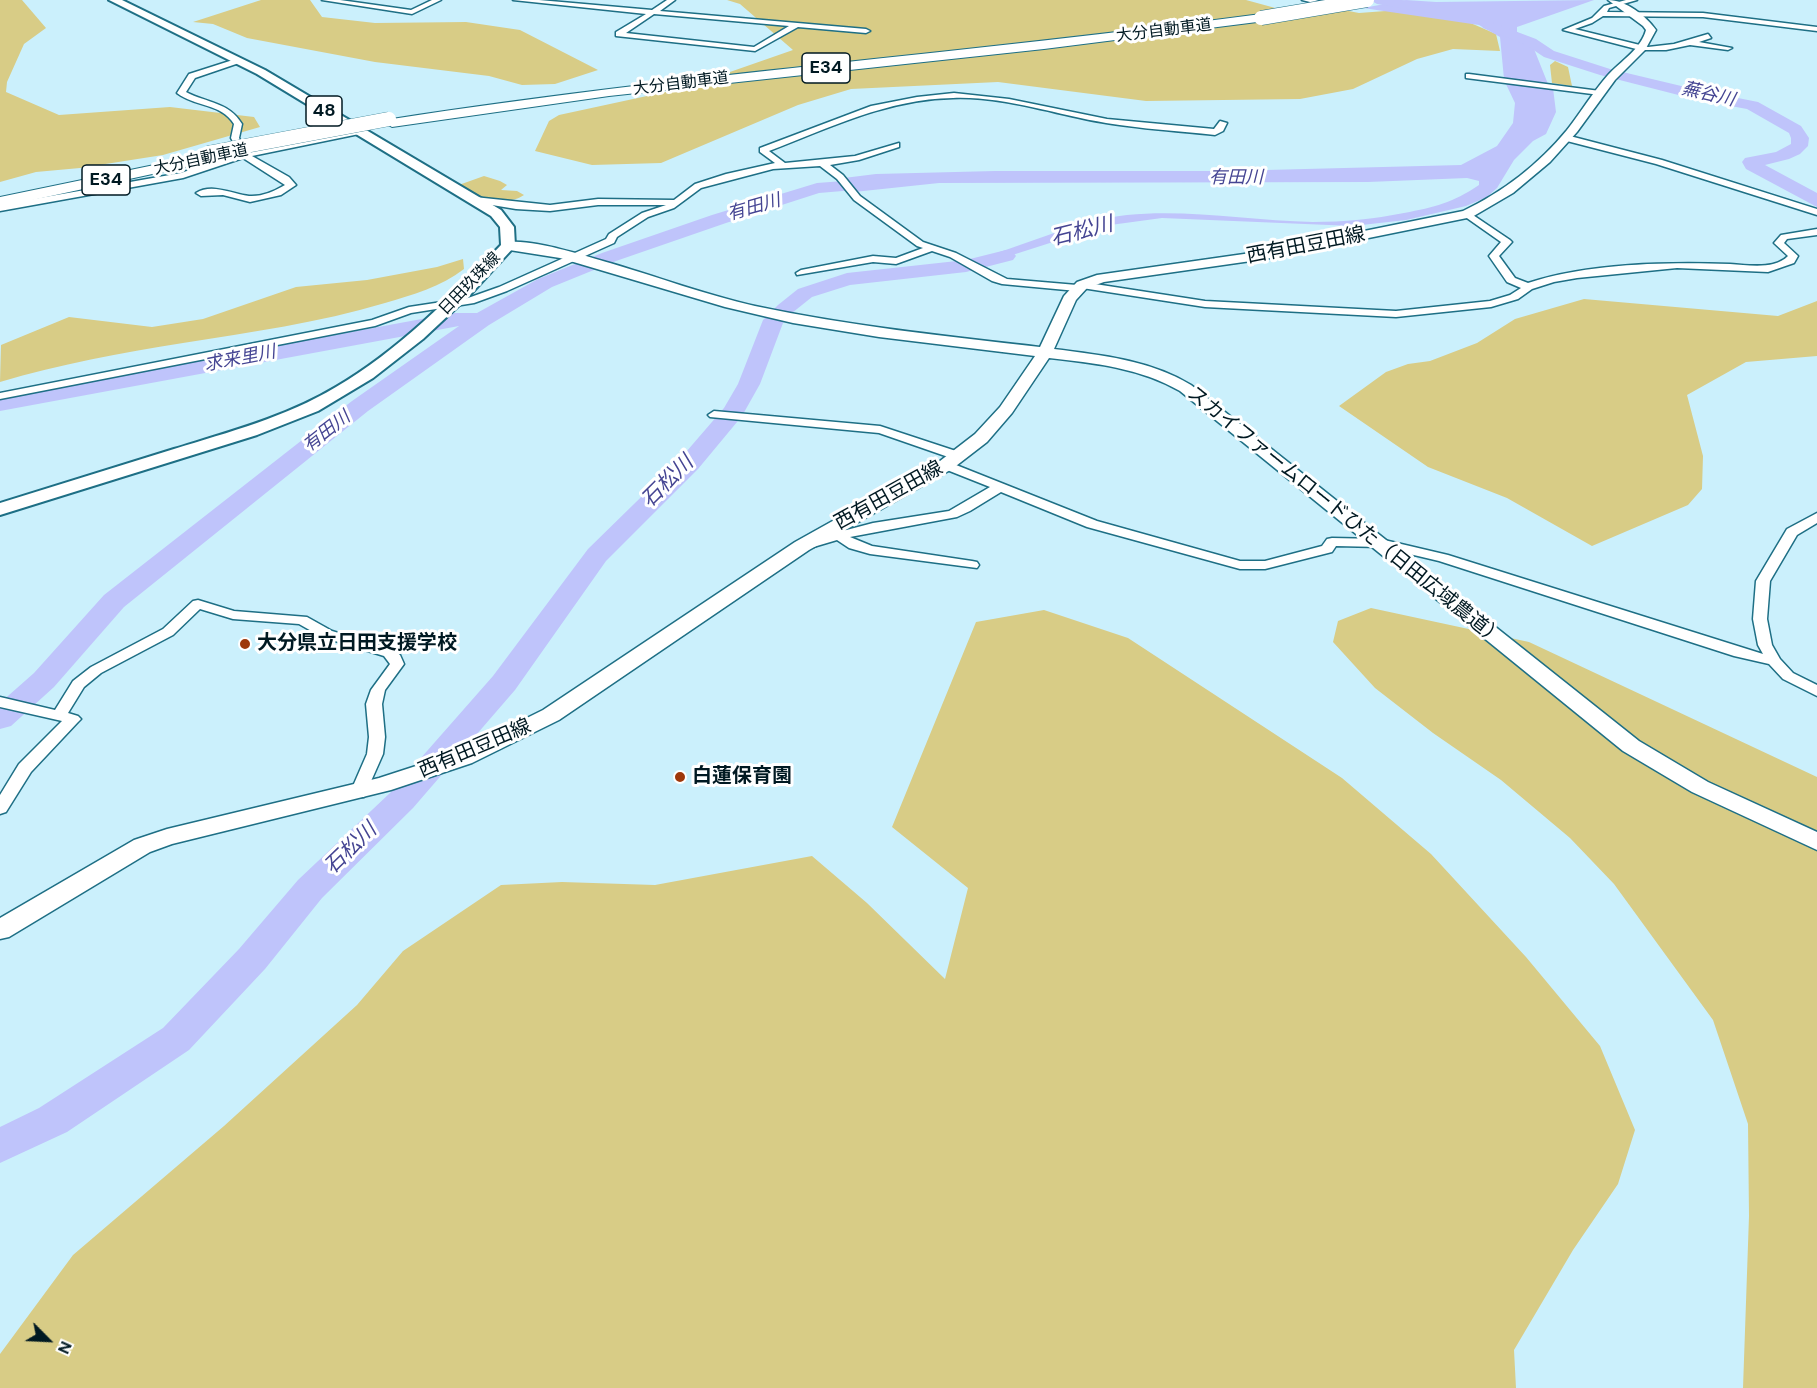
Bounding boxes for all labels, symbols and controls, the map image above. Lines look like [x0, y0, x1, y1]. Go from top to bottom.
street label: 大分自動車道 [1115, 16, 1213, 46]
road number: E34 [802, 53, 850, 83]
street label: 大分自動車道 [632, 69, 730, 99]
water label: 蕪谷川 [1679, 78, 1737, 112]
road number: 48 [306, 96, 342, 126]
street label: 大分自動車道 [152, 141, 250, 179]
road number: E34 [82, 165, 130, 195]
water label: 有田川 [1209, 167, 1263, 189]
water label: 有田川 [725, 190, 783, 226]
water label: 石松川 [1048, 212, 1116, 252]
street label: 西有田豆田線 [1245, 223, 1367, 269]
street label: 日田玖珠線 [435, 249, 505, 319]
water label: 求来里川 [203, 342, 277, 376]
street label: スカイファームロードひた（日田広域農道） [1182, 382, 1508, 652]
water label: 有田川 [299, 407, 355, 457]
water label: 石松川 [637, 451, 699, 513]
street label: 西有田豆田線 [831, 456, 947, 536]
place label: 大分県立日田支援学校 [257, 632, 457, 656]
marker: 大分県立日田支援学校 [238, 637, 252, 651]
street label: 西有田豆田線 [415, 715, 535, 783]
place label: 白蓮保育園 [692, 765, 792, 789]
marker: 白蓮保育園 [673, 770, 687, 784]
water label: 石松川 [320, 818, 382, 880]
north arrow [18, 1310, 78, 1370]
text: N [53, 1338, 77, 1357]

